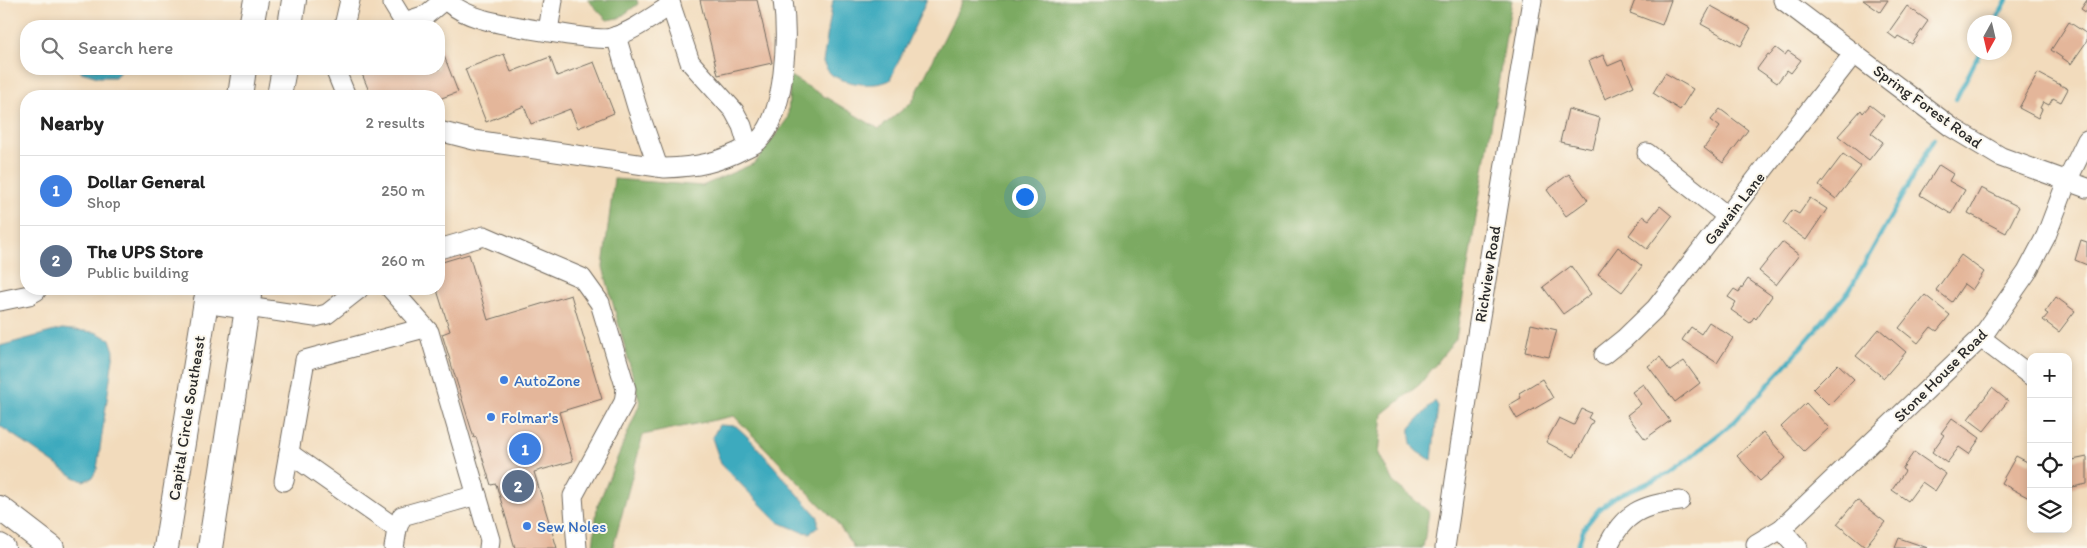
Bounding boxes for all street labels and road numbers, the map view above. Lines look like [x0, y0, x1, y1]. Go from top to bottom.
street label: Spring Forest Road [1870, 61, 1986, 152]
street label: Gawain Lane [1700, 168, 1769, 249]
street label: Richview Road [1470, 224, 1505, 324]
street label: Stone House Road [1890, 324, 1991, 426]
street label: Capital Circle Southeast [164, 334, 209, 502]

